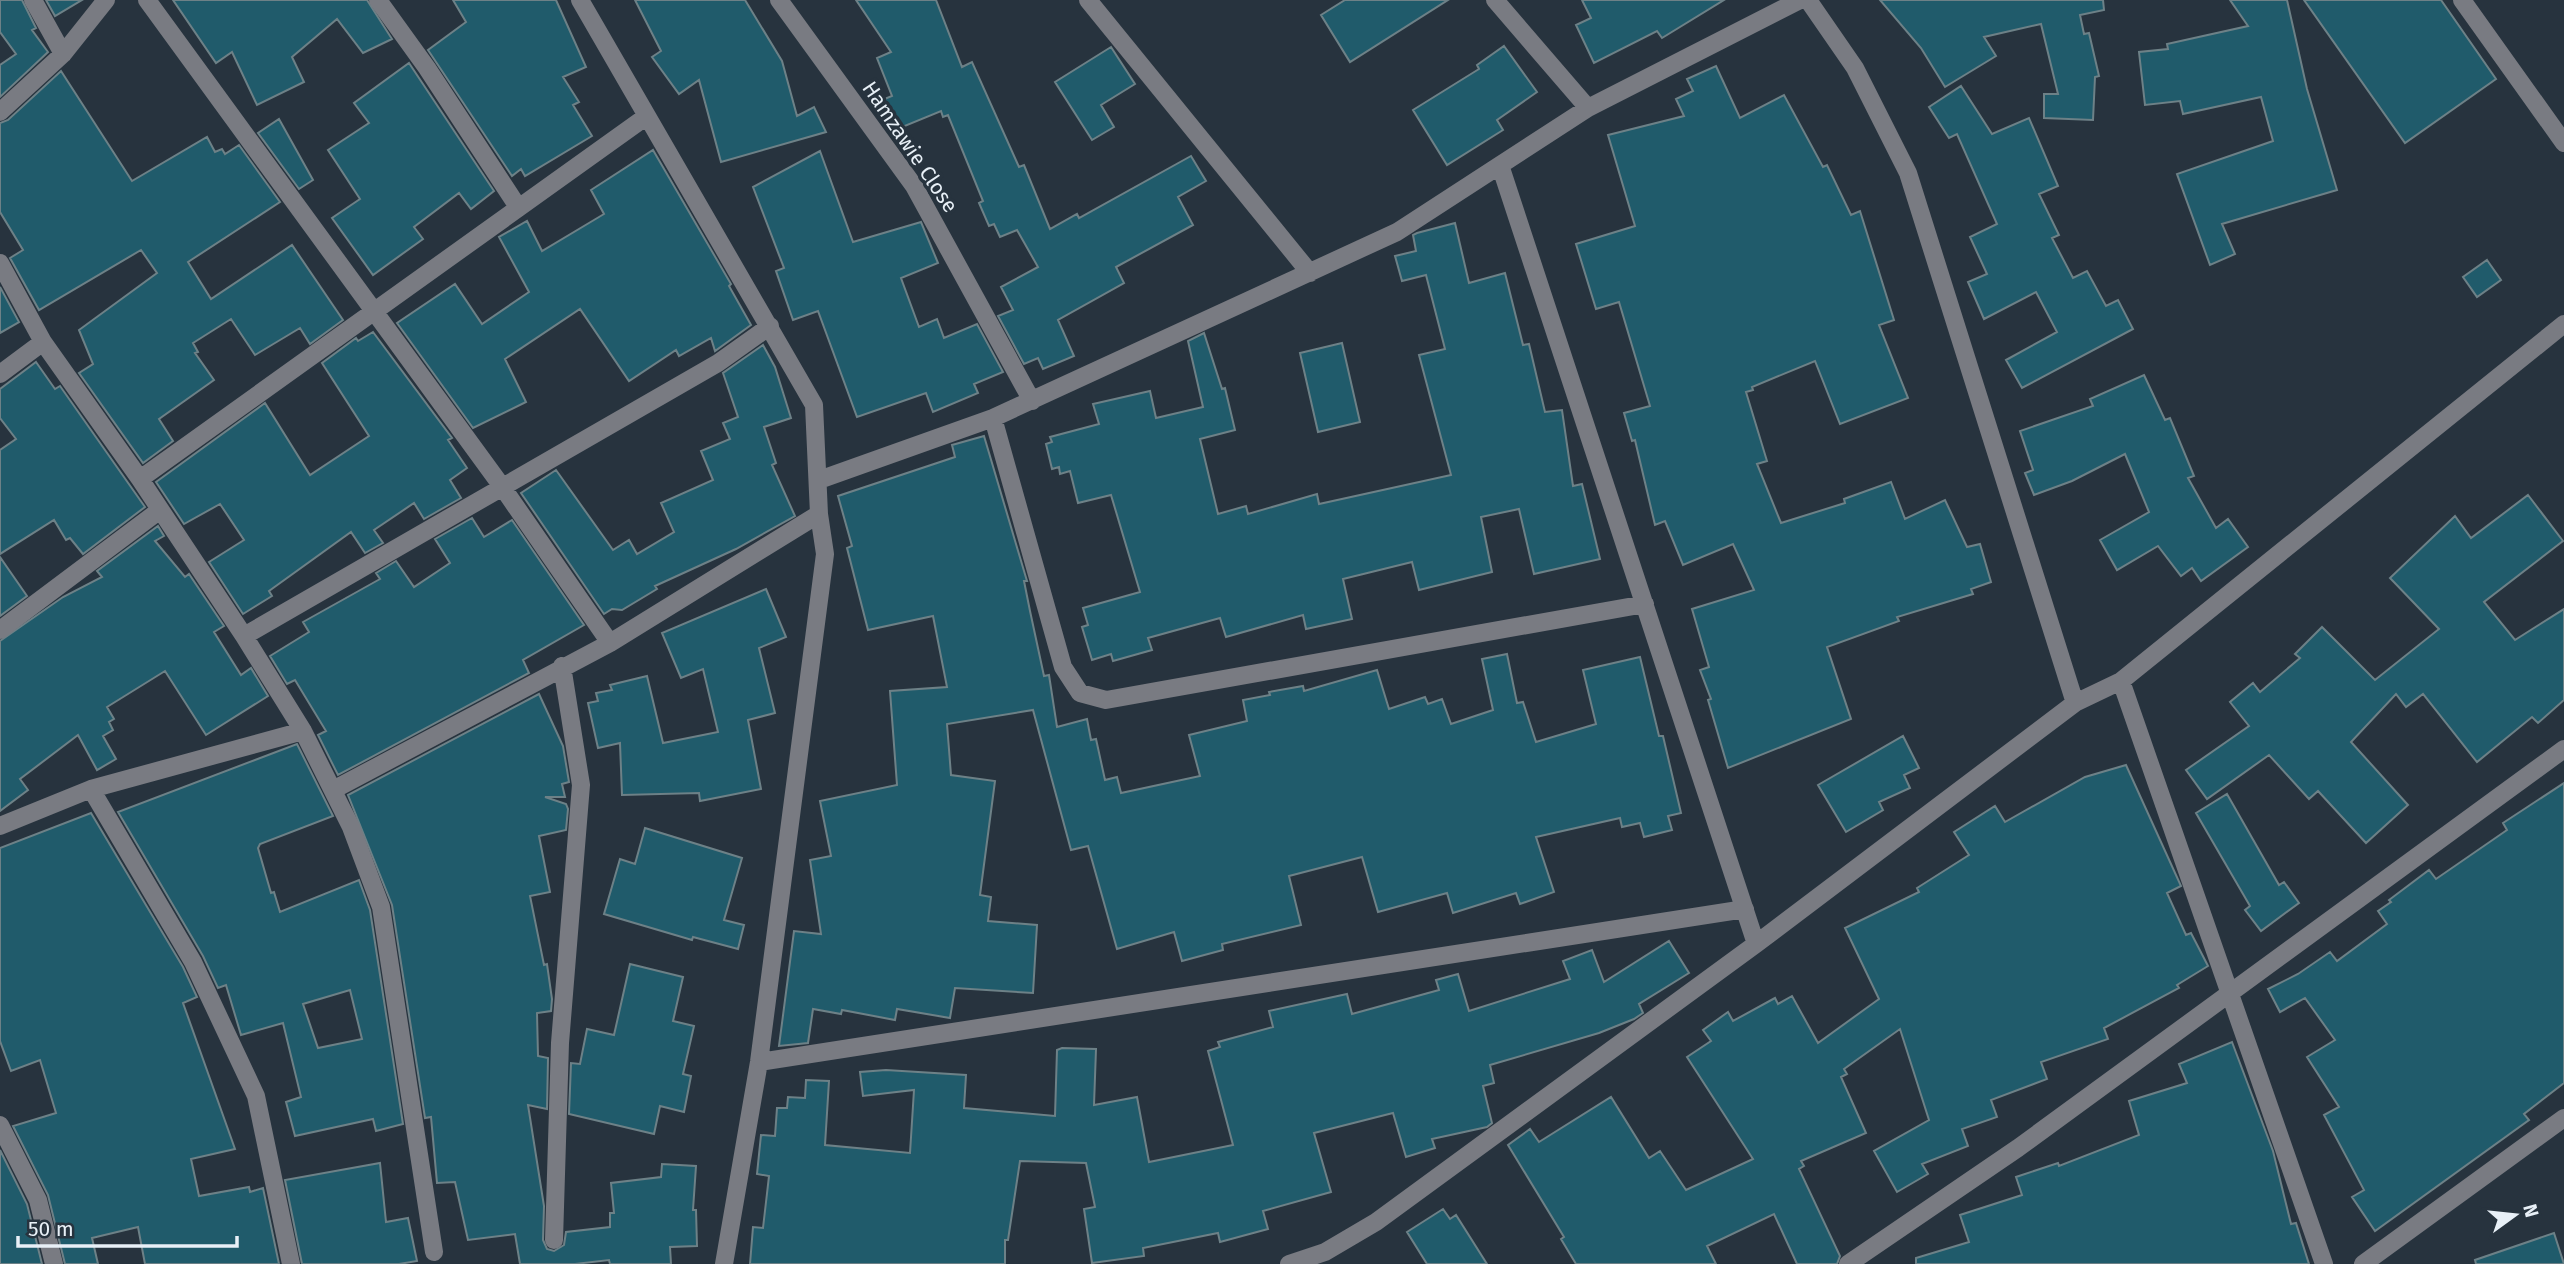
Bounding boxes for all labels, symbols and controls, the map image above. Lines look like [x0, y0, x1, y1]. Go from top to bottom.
street label: Hamzawie Close [856, 76, 964, 218]
north arrow [2480, 1180, 2550, 1250]
text: N [2518, 1202, 2544, 1220]
scale bar [18, 1204, 236, 1248]
text: 50 m [28, 1216, 74, 1242]

